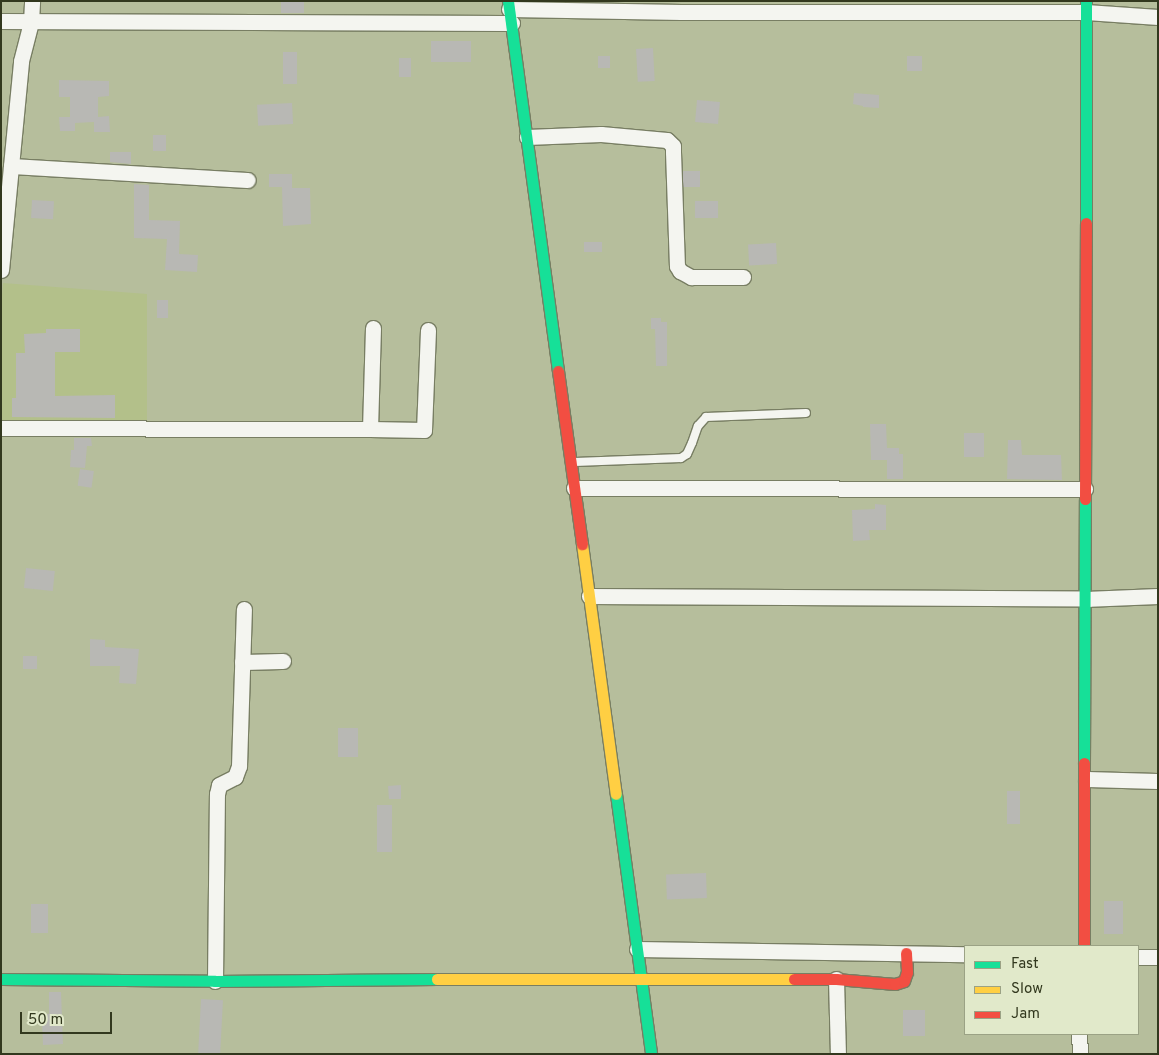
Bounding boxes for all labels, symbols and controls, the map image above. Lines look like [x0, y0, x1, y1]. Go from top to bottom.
legend [964, 945, 1139, 1035]
text: Fast [1011, 955, 1039, 974]
text: Slow [1011, 980, 1043, 999]
scale bar [22, 1002, 115, 1034]
text: Jam [1011, 1005, 1040, 1024]
text: 50 m [28, 1011, 63, 1030]

